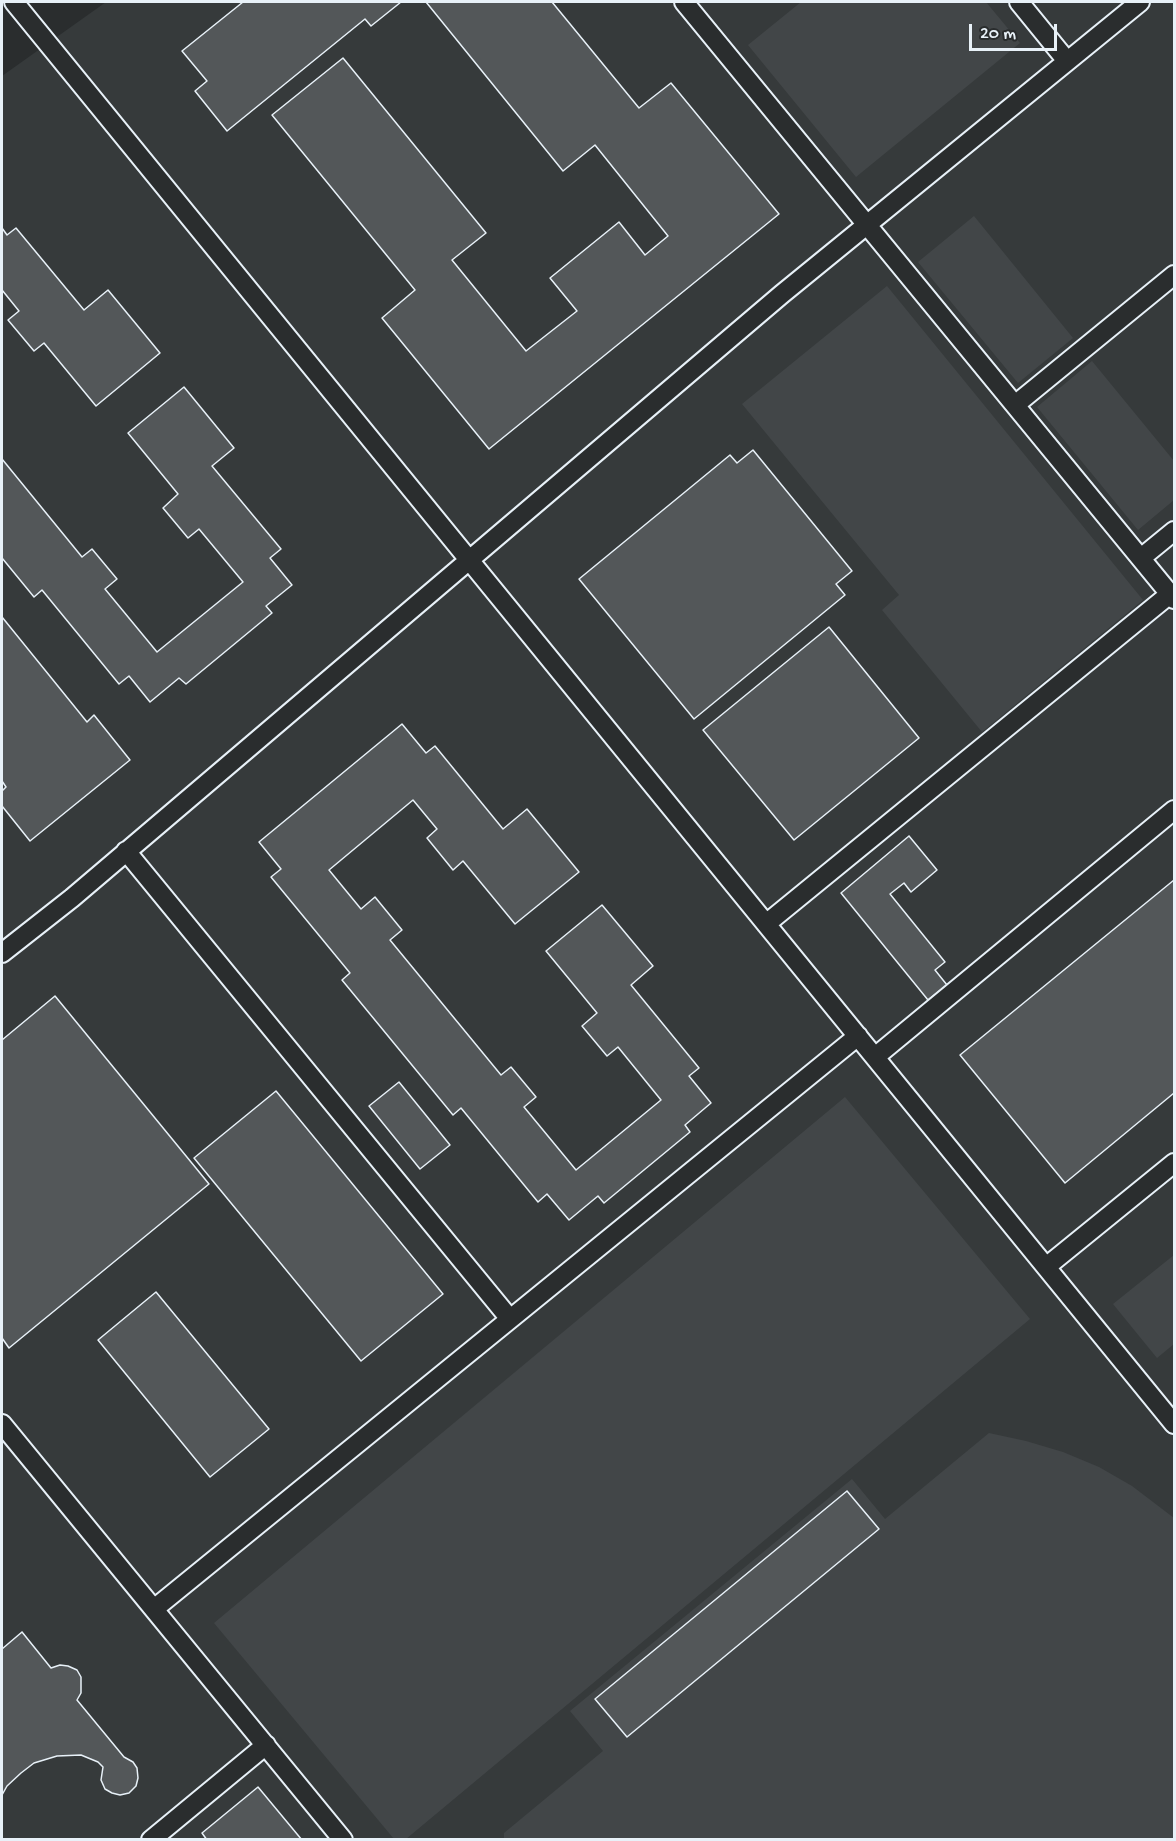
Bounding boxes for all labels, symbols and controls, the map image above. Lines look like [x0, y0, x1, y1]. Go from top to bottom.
scale bar [972, 12, 1060, 50]
text: 20 m [980, 24, 1016, 45]

